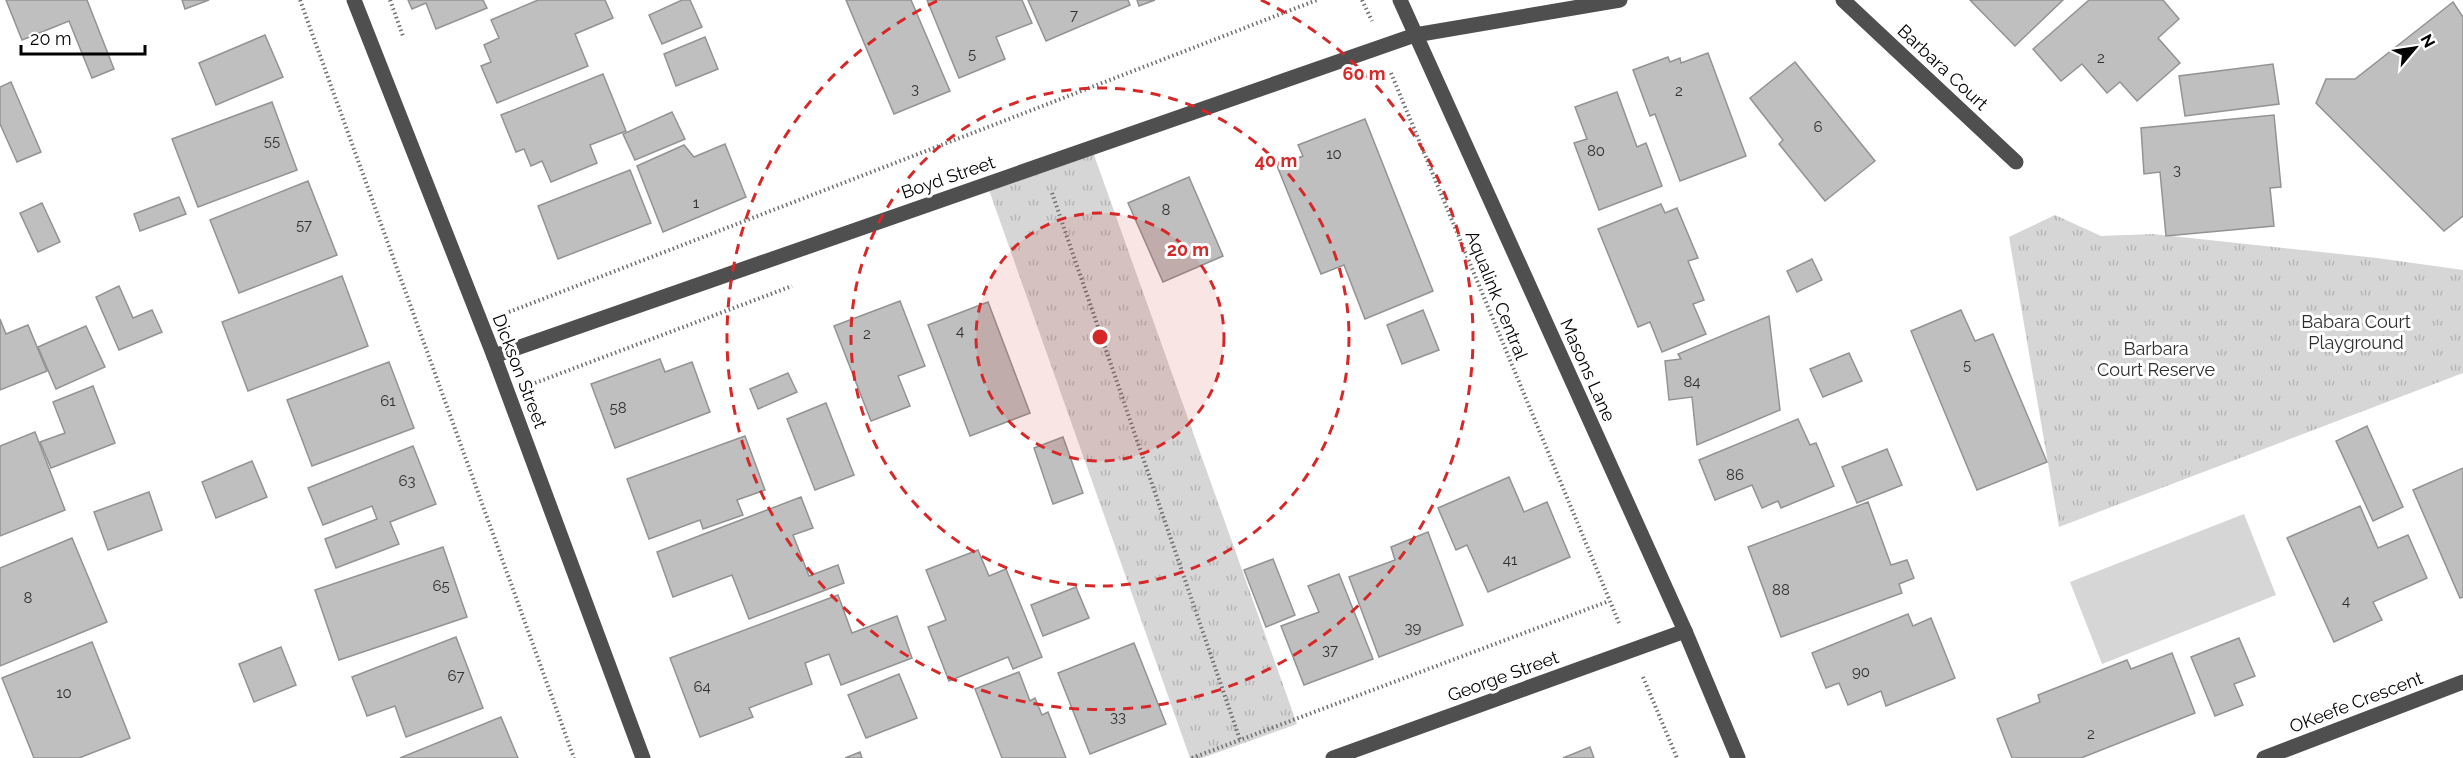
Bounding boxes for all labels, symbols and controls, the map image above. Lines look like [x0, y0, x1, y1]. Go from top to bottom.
house number: 7 [1070, 6, 1078, 24]
scale bar [21, 18, 146, 56]
north arrow [2385, 18, 2445, 78]
street label: Barbara Court [1893, 20, 1993, 114]
text: 20 m [30, 28, 72, 49]
text: N [2416, 31, 2439, 51]
house number: 5 [968, 45, 976, 63]
house number: 2 [2097, 49, 2105, 67]
text: 60 m [1342, 63, 1386, 84]
house number: 3 [911, 80, 919, 98]
house number: 2 [1675, 82, 1683, 100]
house number: 6 [1813, 118, 1823, 136]
house number: 55 [264, 132, 280, 150]
house number: 80 [1587, 142, 1605, 160]
house number: 10 [1326, 145, 1342, 163]
text: 40 m [1255, 150, 1297, 171]
street label: Boyd Street [898, 151, 998, 203]
house number: 3 [2173, 161, 2181, 179]
house number: 1 [693, 194, 700, 212]
house number: 8 [1162, 201, 1171, 219]
house number: 57 [296, 216, 312, 234]
street label: Aqualink Central [1462, 227, 1532, 363]
text: 20 m [1167, 239, 1209, 260]
street label: Dickson Street [489, 311, 551, 431]
park label: Babara Court Playground [2301, 311, 2411, 353]
street label: Masons Lane [1556, 315, 1620, 425]
house number: 4 [956, 322, 964, 340]
house number: 2 [863, 325, 871, 343]
centre of rings [1090, 327, 1110, 347]
park label: Barbara Court Reserve [2097, 338, 2215, 380]
house number: 5 [1963, 356, 1971, 374]
house number: 84 [1683, 373, 1701, 391]
house number: 61 [380, 392, 396, 410]
house number: 58 [609, 399, 627, 417]
house number: 86 [1726, 466, 1744, 484]
house number: 63 [398, 472, 416, 490]
house number: 41 [1503, 551, 1518, 569]
house number: 65 [432, 577, 450, 595]
house number: 88 [1772, 581, 1790, 599]
house number: 8 [24, 589, 33, 607]
house number: 4 [2342, 592, 2350, 610]
house number: 39 [1405, 619, 1422, 637]
house number: 37 [1322, 641, 1338, 659]
street label: George Street [1445, 646, 1561, 706]
house number: 90 [1852, 663, 1870, 681]
house number: 67 [447, 667, 465, 685]
street label: OKeefe Crescent [2287, 667, 2425, 737]
house number: 64 [693, 678, 711, 696]
house number: 10 [56, 684, 72, 702]
house number: 33 [1110, 708, 1126, 726]
house number: 2 [2087, 725, 2095, 743]

